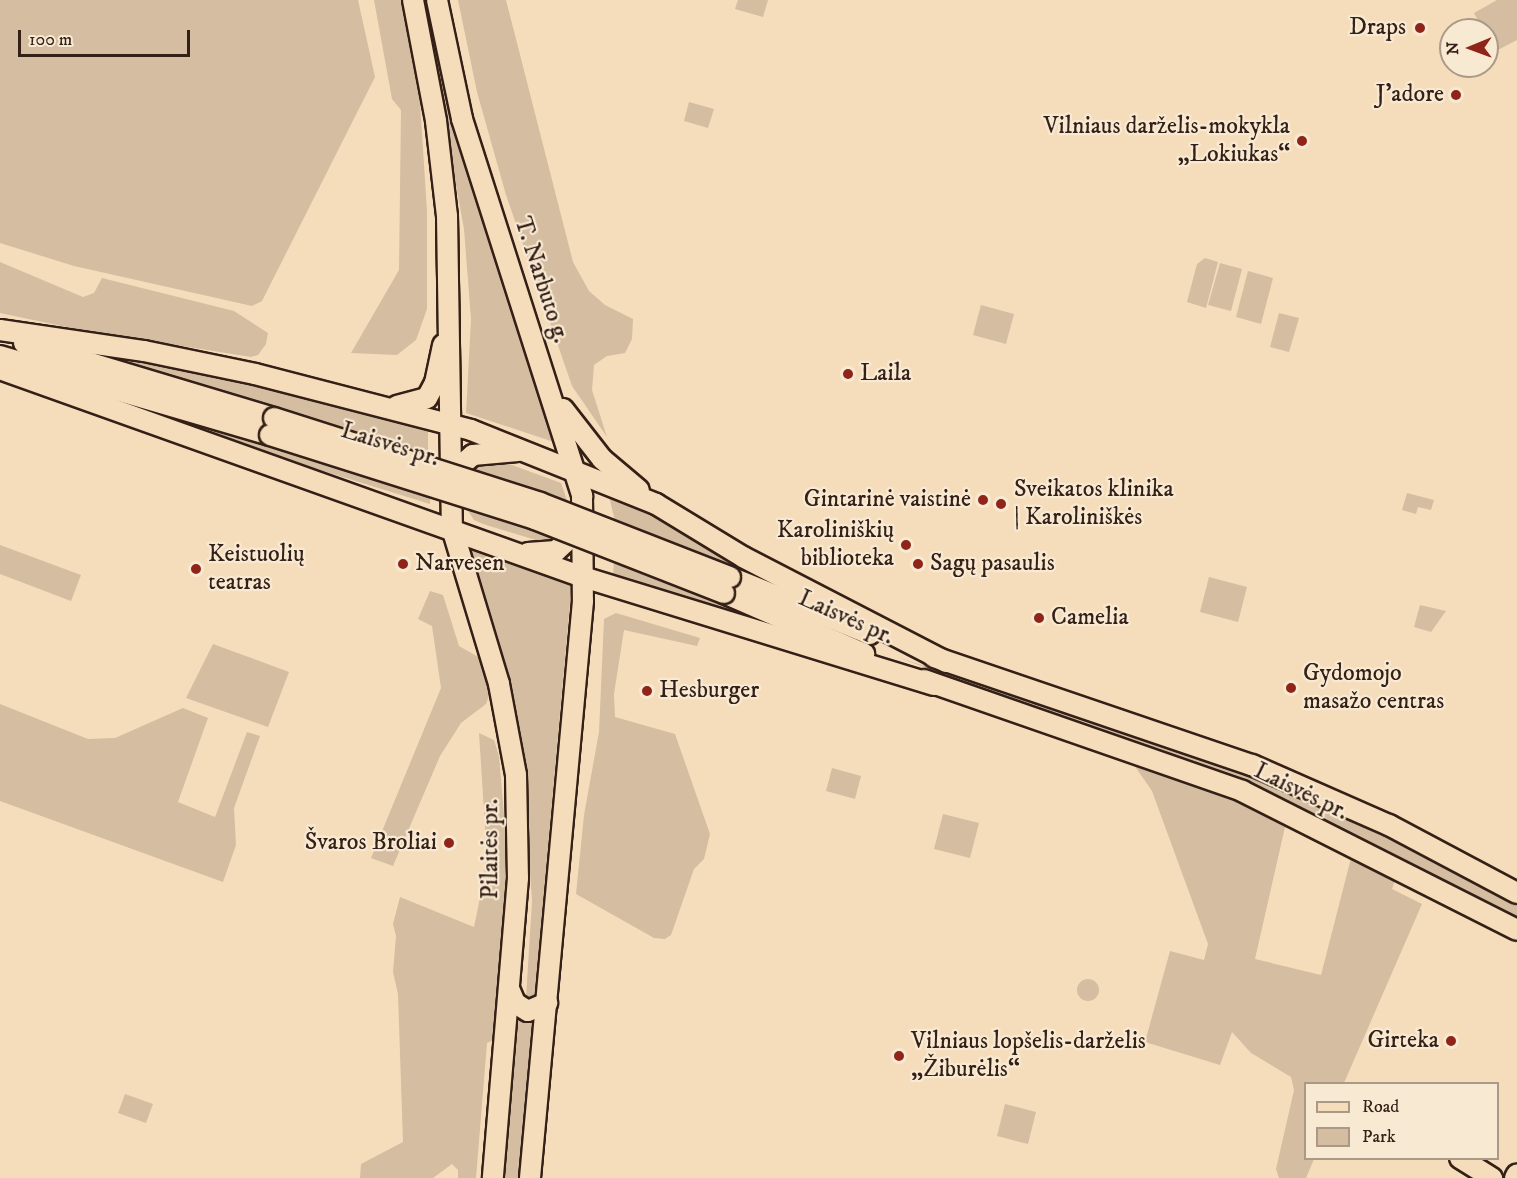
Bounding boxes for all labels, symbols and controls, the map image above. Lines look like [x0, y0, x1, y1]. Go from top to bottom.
place label: Draps [1349, 14, 1406, 42]
scale bar [21, 18, 194, 56]
north arrow [1439, 18, 1499, 78]
marker: Draps [1411, 19, 1429, 37]
text: 100 m [29, 29, 72, 51]
text: N [1443, 42, 1463, 55]
place label: J'adore [1376, 81, 1444, 109]
marker: J'adore [1449, 88, 1463, 102]
place label: Vilniaus darželis-mokykla „Lokiukas“ [1044, 113, 1290, 169]
marker: Vilniaus darželis-mokykla „Lokiukas“ [1295, 134, 1309, 148]
street label: T. Narbuto g. [507, 213, 575, 347]
place label: Laila [860, 360, 911, 388]
marker: Laila [841, 367, 855, 381]
street label: Laisvės pr. [337, 416, 443, 474]
place label: Sveikatos klinika | Karoliniškės [1014, 476, 1174, 532]
place label: Gintarinė vaistinė [804, 486, 971, 514]
marker: Gintarinė vaistinė [976, 493, 990, 507]
marker: Sveikatos klinika | Karoliniškės [992, 495, 1010, 513]
place label: Karoliniškių biblioteka [777, 517, 894, 573]
marker: Karoliniškių biblioteka [899, 538, 913, 552]
place label: Keistuolių teatras [208, 541, 305, 597]
place label: Narvesen [415, 550, 505, 578]
place label: Sagų pasaulis [930, 550, 1055, 578]
marker: Narvesen [396, 557, 410, 571]
marker: Sagų pasaulis [911, 557, 925, 571]
marker: Keistuolių teatras [189, 562, 203, 576]
street label: Laisvės pr. [794, 584, 898, 652]
place label: Camelia [1051, 604, 1129, 632]
marker: Camelia [1032, 611, 1046, 625]
place label: Gydomojo masažo centras [1303, 660, 1444, 716]
place label: Hesburger [659, 677, 759, 705]
marker: Gydomojo masažo centras [1284, 681, 1298, 695]
marker: Hesburger [640, 684, 654, 698]
street label: Laisvės pr. [1249, 757, 1353, 827]
street label: Pilaitės pr. [477, 799, 505, 899]
place label: Švaros Broliai [305, 829, 437, 857]
marker: Švaros Broliai [442, 836, 456, 850]
place label: Girteka [1367, 1027, 1439, 1055]
place label: Vilniaus lopšelis-darželis „Žiburėlis“ [911, 1028, 1146, 1084]
marker: Girteka [1444, 1034, 1458, 1048]
marker: Vilniaus lopšelis-darželis „Žiburėlis“ [892, 1049, 906, 1063]
legend [1304, 1082, 1499, 1160]
text: Road [1362, 1096, 1399, 1118]
text: Park [1362, 1126, 1396, 1148]

